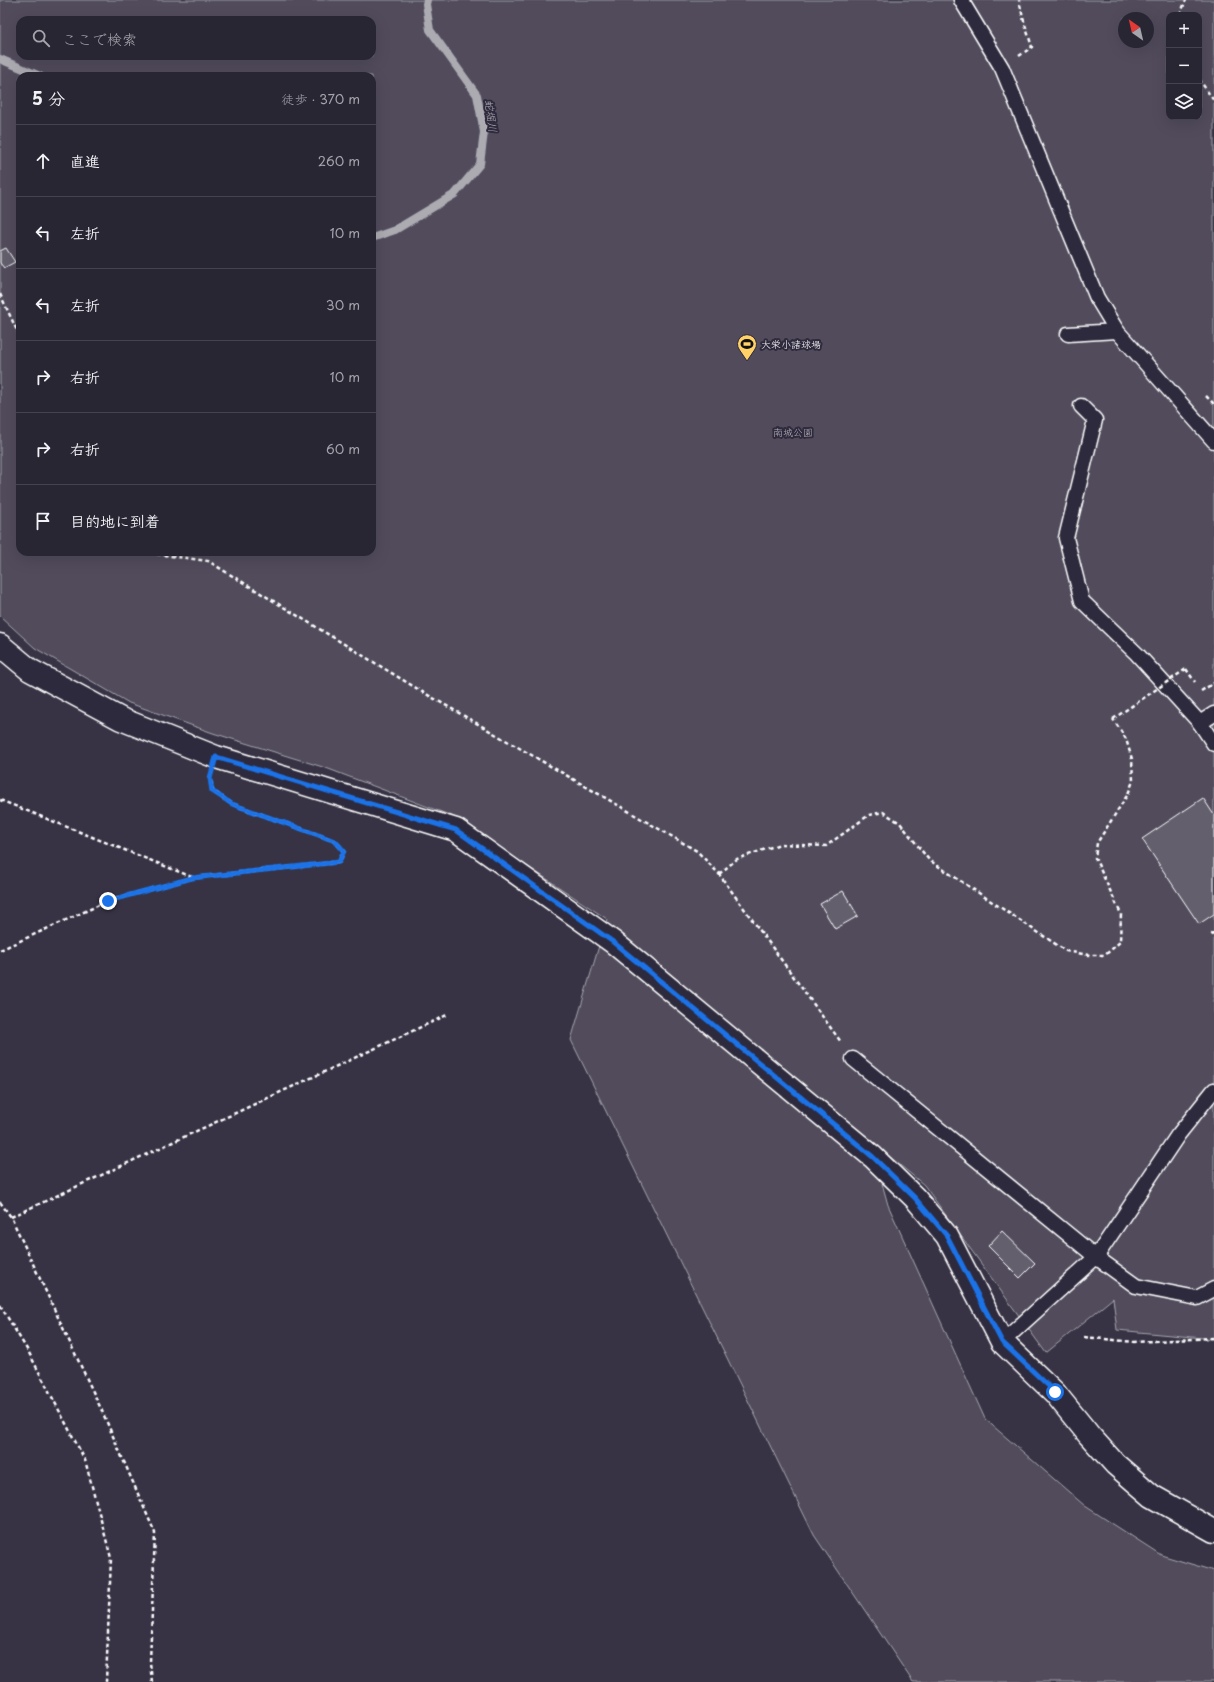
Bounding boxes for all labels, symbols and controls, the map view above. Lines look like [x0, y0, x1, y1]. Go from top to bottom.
north arrow [1118, 12, 1154, 48]
map controls [1166, 12, 1202, 120]
button: + [1166, 12, 1202, 48]
search box [16, 16, 376, 60]
icon: search [30, 27, 52, 49]
text: ここで検索 [62, 27, 137, 50]
button: − [1166, 48, 1202, 84]
button: layers [1166, 84, 1202, 120]
text: 5 分 [32, 85, 65, 111]
text: 徒歩 · 370 m [282, 89, 360, 108]
water label: 蛇堀川 [481, 98, 502, 133]
text: 直進 [70, 149, 100, 172]
icon: ahead [32, 150, 54, 172]
text: 260 m [318, 151, 360, 170]
text: 左折 [70, 221, 100, 244]
icon: left [32, 222, 54, 244]
text: 10 m [330, 223, 360, 242]
text: 左折 [70, 293, 100, 316]
icon: left [32, 294, 54, 316]
text: 30 m [326, 295, 360, 314]
sports icon: 大栄小諸球場 [736, 333, 758, 361]
place label: 大栄小諸球場 [761, 336, 821, 351]
text: 右折 [70, 365, 100, 388]
icon: right [32, 366, 54, 388]
text: 10 m [330, 367, 360, 386]
park label: 南城公園 [773, 424, 813, 439]
text: 右折 [70, 437, 100, 460]
icon: right [32, 438, 54, 460]
text: 60 m [326, 439, 360, 458]
text: 目的地に到着 [70, 509, 160, 532]
icon: arrive [32, 510, 54, 532]
route end [99, 892, 117, 910]
route start [1046, 1383, 1064, 1401]

